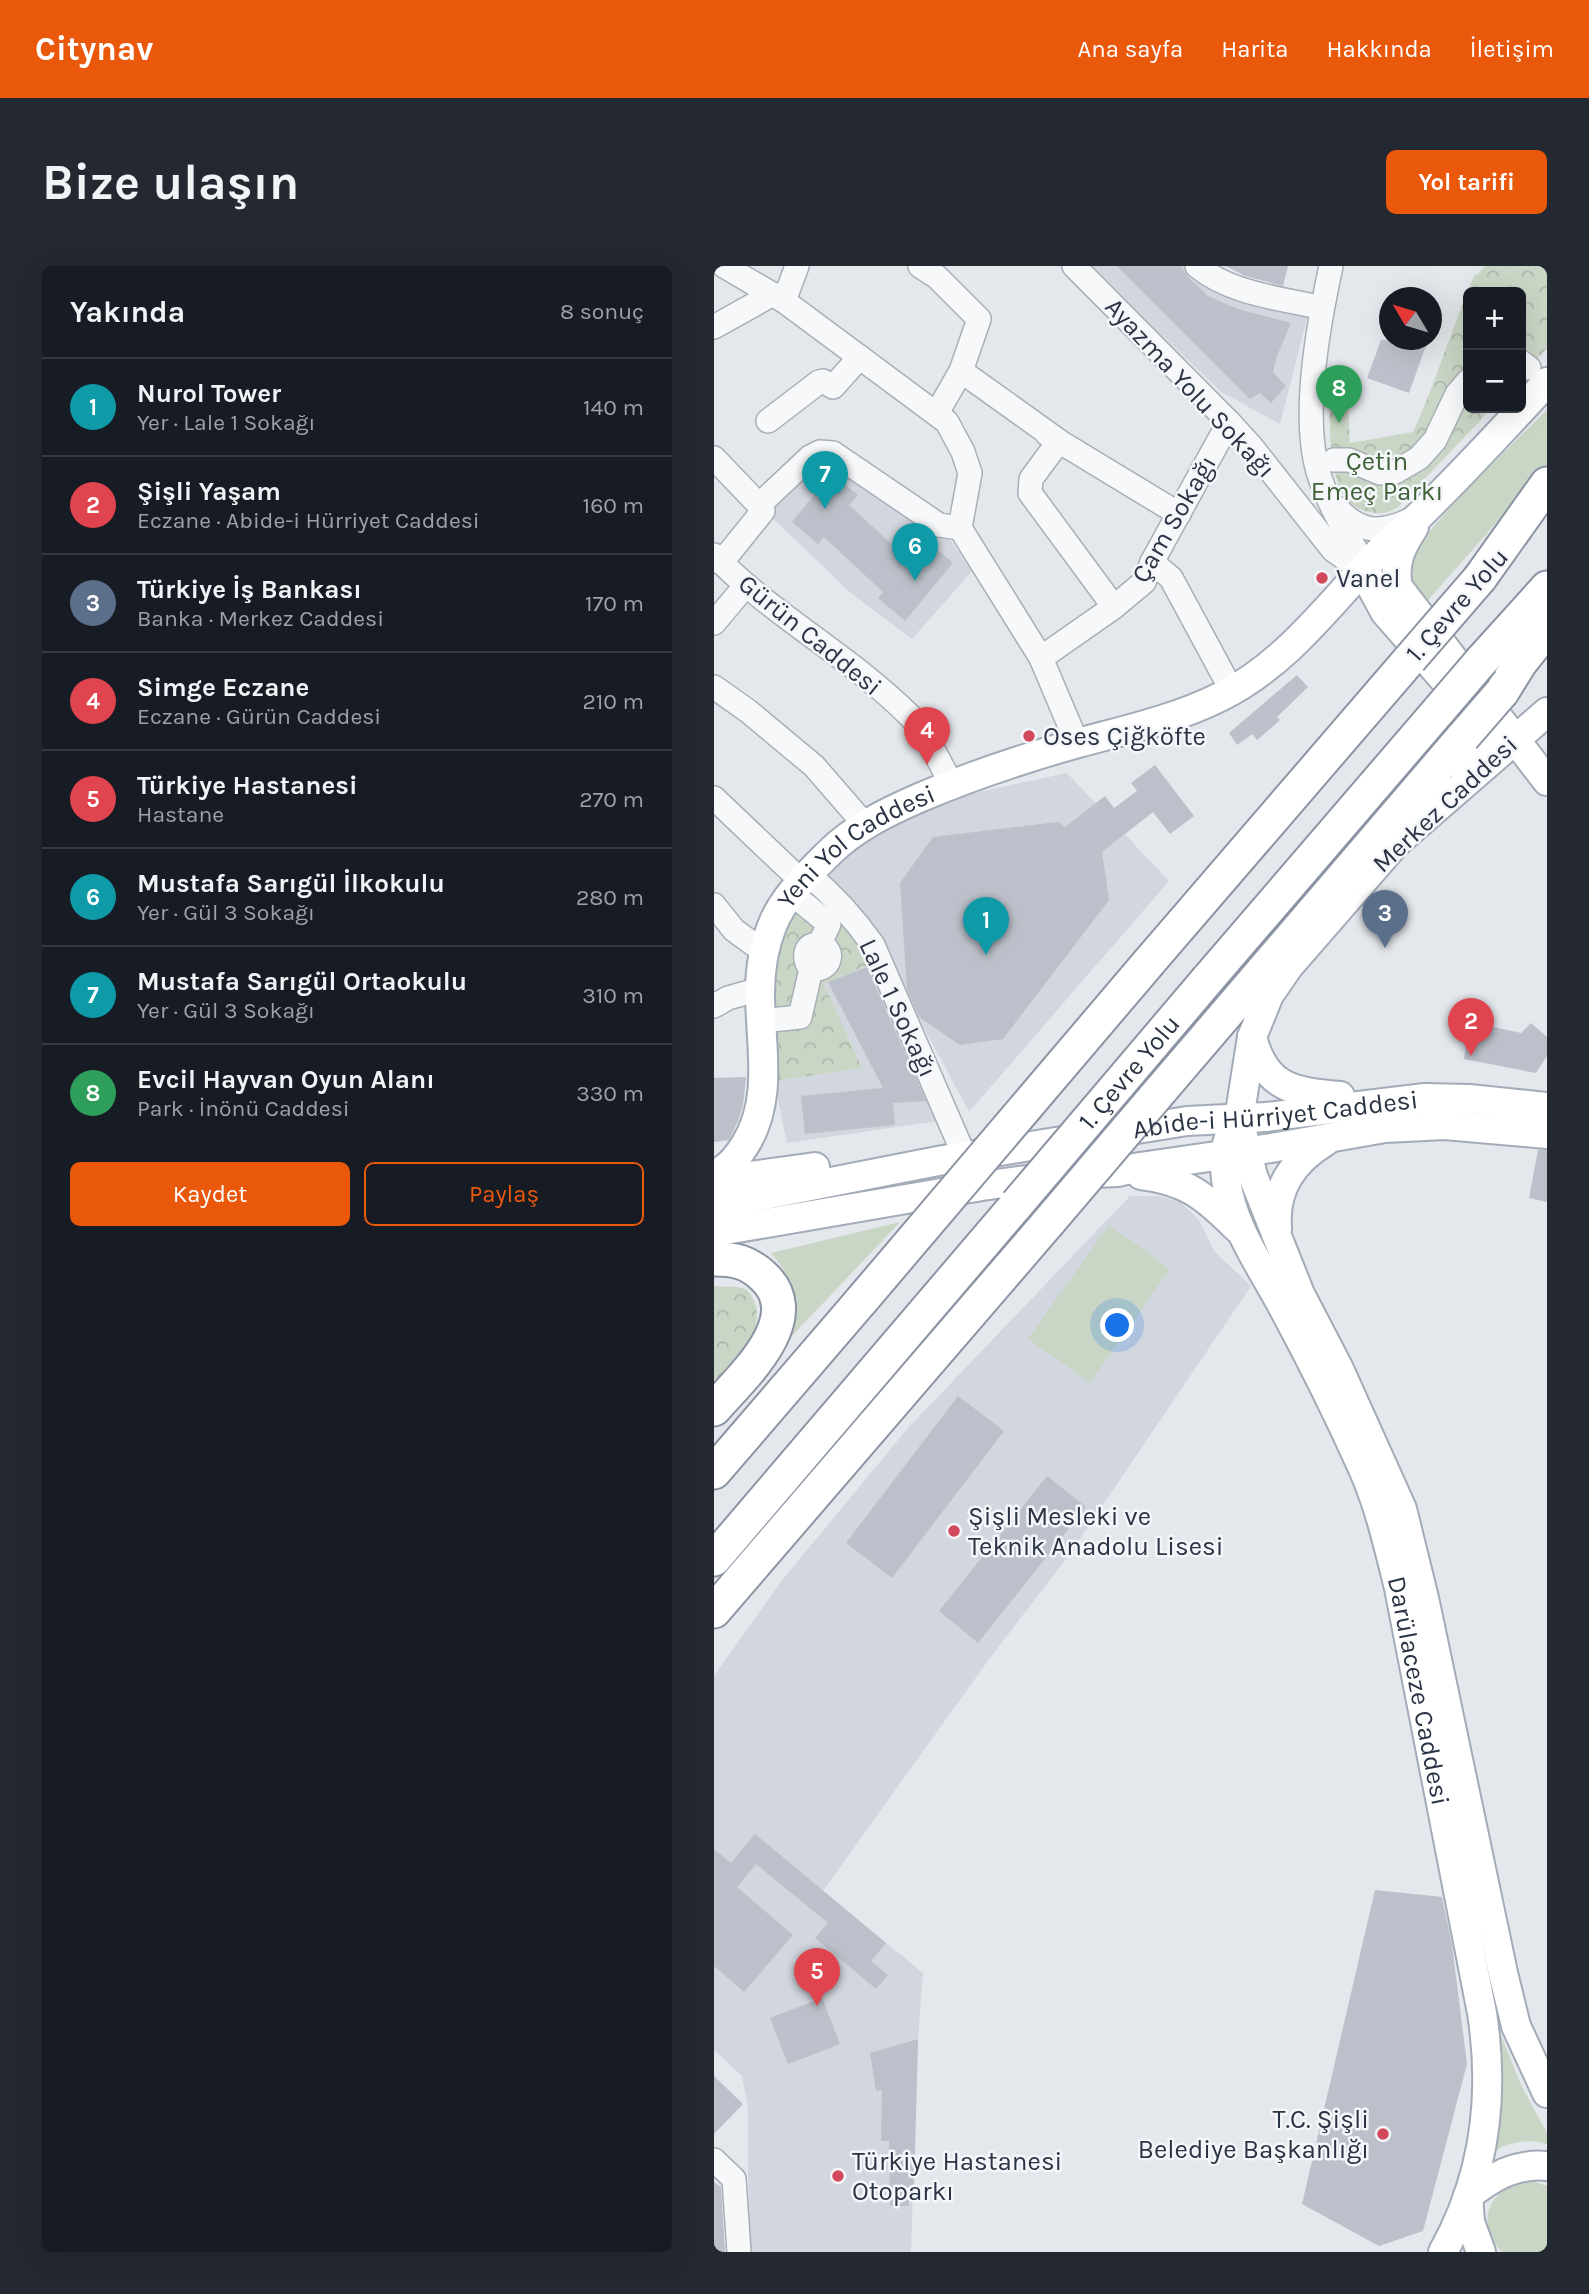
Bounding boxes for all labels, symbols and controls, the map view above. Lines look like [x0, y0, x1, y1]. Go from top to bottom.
text: Citynav [35, 30, 153, 68]
text: Ana sayfa [1078, 35, 1183, 63]
text: Harita [1221, 35, 1288, 63]
text: Hakkında [1326, 35, 1432, 63]
text: İletişim [1470, 35, 1554, 63]
button: Yol tarifi [1386, 150, 1547, 214]
text: Bize ulaşın [42, 154, 299, 211]
north arrow [1379, 287, 1442, 350]
map controls [1463, 287, 1526, 413]
button: + [1463, 287, 1526, 350]
street label: Ayazma Yolu Sokağı [1099, 291, 1281, 485]
text: Yakında [70, 294, 185, 330]
text: 8 sonuç [560, 298, 644, 325]
button: − [1463, 350, 1526, 413]
pin: 8 [1316, 365, 1362, 423]
text: Nurol Tower [137, 378, 281, 409]
text: 1 [89, 394, 97, 421]
text: 140 m [583, 394, 644, 421]
text: Yer · Lale 1 Sokağı [137, 409, 315, 436]
park label: Çetin Emeç Parkı [1311, 446, 1443, 507]
street label: Çam Sokağı [1125, 450, 1223, 588]
pin: 7 [802, 451, 848, 509]
text: Şişli Yaşam [137, 476, 281, 507]
text: 2 [86, 492, 100, 519]
text: 160 m [583, 492, 644, 519]
text: Eczane · Abide-i Hürriyet Caddesi [137, 507, 480, 534]
pin: 6 [892, 523, 938, 581]
street label: 1. Çevre Yolu [1399, 542, 1515, 668]
place label: Vanel [1336, 563, 1400, 594]
street label: Gürün Caddesi [732, 568, 888, 702]
marker: Vanel [1314, 570, 1330, 586]
text: Türkiye İş Bankası [137, 574, 362, 605]
text: 3 [86, 590, 100, 617]
text: 170 m [585, 590, 644, 617]
text: Banka · Merkez Caddesi [137, 605, 384, 632]
text: Simge Eczane [137, 672, 309, 703]
text: 4 [86, 688, 100, 715]
text: 210 m [582, 688, 644, 715]
text: Eczane · Gürün Caddesi [137, 703, 381, 730]
pin: 4 [904, 707, 950, 765]
place label: Oses Çiğköfte [1043, 721, 1206, 752]
marker: Oses Çiğköfte [1021, 728, 1037, 744]
street label: Merkez Caddesi [1366, 729, 1524, 879]
text: Türkiye Hastanesi [137, 770, 357, 801]
street label: Yeni Yol Caddesi [770, 778, 939, 914]
text: 5 [86, 786, 100, 813]
text: 270 m [579, 786, 644, 813]
text: Hastane [137, 801, 224, 828]
text: Mustafa Sarıgül İlkokulu [137, 868, 445, 899]
text: 6 [86, 884, 100, 911]
text: 280 m [576, 884, 644, 911]
pin: 3 [1362, 890, 1408, 948]
pin: 1 [963, 897, 1009, 955]
text: Yer · Gül 3 Sokağı [137, 899, 315, 926]
street label: Lale 1 Sokağı [852, 934, 944, 1082]
text: Mustafa Sarıgül Ortaokulu [137, 966, 467, 997]
text: 7 [87, 982, 99, 1009]
text: 310 m [582, 982, 644, 1009]
text: Yer · Gül 3 Sokağı [137, 997, 315, 1024]
pin: 2 [1448, 998, 1494, 1056]
street label: 1. Çevre Yolu [1072, 1008, 1186, 1136]
text: Evcil Hayvan Oyun Alanı [137, 1064, 435, 1095]
text: 8 [86, 1080, 100, 1107]
text: 330 m [576, 1080, 644, 1107]
street label: Abide-i Hürriyet Caddesi [1130, 1083, 1420, 1145]
text: Park · İnönü Caddesi [137, 1095, 350, 1122]
button: Kaydet [70, 1162, 350, 1226]
button: Paylaş [364, 1162, 644, 1226]
your location [1100, 1308, 1134, 1342]
place label: Şişli Mesleki ve Teknik Anadolu Lisesi [968, 1501, 1223, 1562]
marker: Şişli Mesleki ve Teknik Anadolu Lisesi [946, 1523, 962, 1539]
street label: Darülaceze Caddesi [1381, 1573, 1457, 1808]
pin: 5 [794, 1948, 840, 2006]
place label: T.C. Şişli Belediye Başkanlığı [1138, 2104, 1369, 2165]
marker: T.C. Şişli Belediye Başkanlığı [1375, 2126, 1391, 2142]
place label: Türkiye Hastanesi Otoparkı [852, 2146, 1062, 2207]
marker: Türkiye Hastanesi Otoparkı [830, 2168, 846, 2184]

